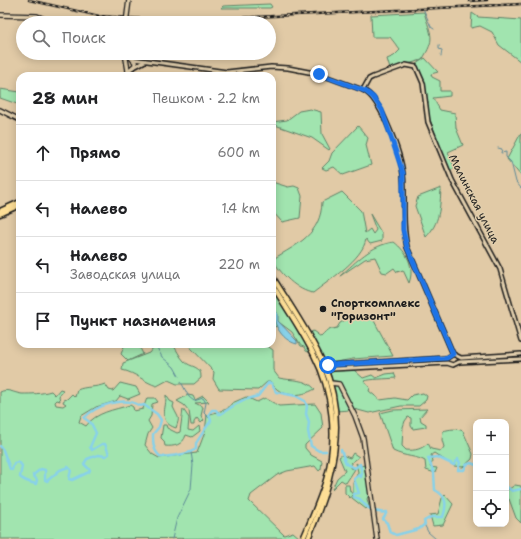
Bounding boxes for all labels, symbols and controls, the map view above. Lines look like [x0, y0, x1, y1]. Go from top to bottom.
search box [16, 16, 276, 60]
icon: search [30, 27, 52, 49]
text: Поиск [62, 28, 106, 48]
route end [310, 65, 328, 83]
text: 28 мин [32, 87, 98, 109]
text: Пешком · 2.2 km [152, 90, 260, 107]
icon: ahead [32, 142, 54, 164]
text: Прямо [70, 143, 120, 163]
text: 600 m [217, 144, 260, 161]
street label: Малинская улица [445, 152, 503, 246]
icon: left [32, 198, 54, 220]
text: Налево [70, 199, 128, 219]
text: 1.4 km [222, 200, 260, 217]
text: Налево [70, 246, 128, 266]
icon: left [32, 254, 54, 276]
text: 220 m [218, 256, 260, 273]
text: Заводская улица [70, 266, 180, 283]
place label: Спорткомплекс "Горизонт" [331, 296, 420, 324]
marker: Спорткомплекс "Горизонт" [318, 304, 328, 314]
icon: arrive [32, 310, 54, 332]
text: Пункт назначения [70, 311, 216, 331]
route start [319, 356, 337, 374]
map controls [473, 419, 509, 527]
button: + [473, 419, 509, 455]
button: − [473, 455, 509, 491]
button: locate [473, 491, 509, 527]

